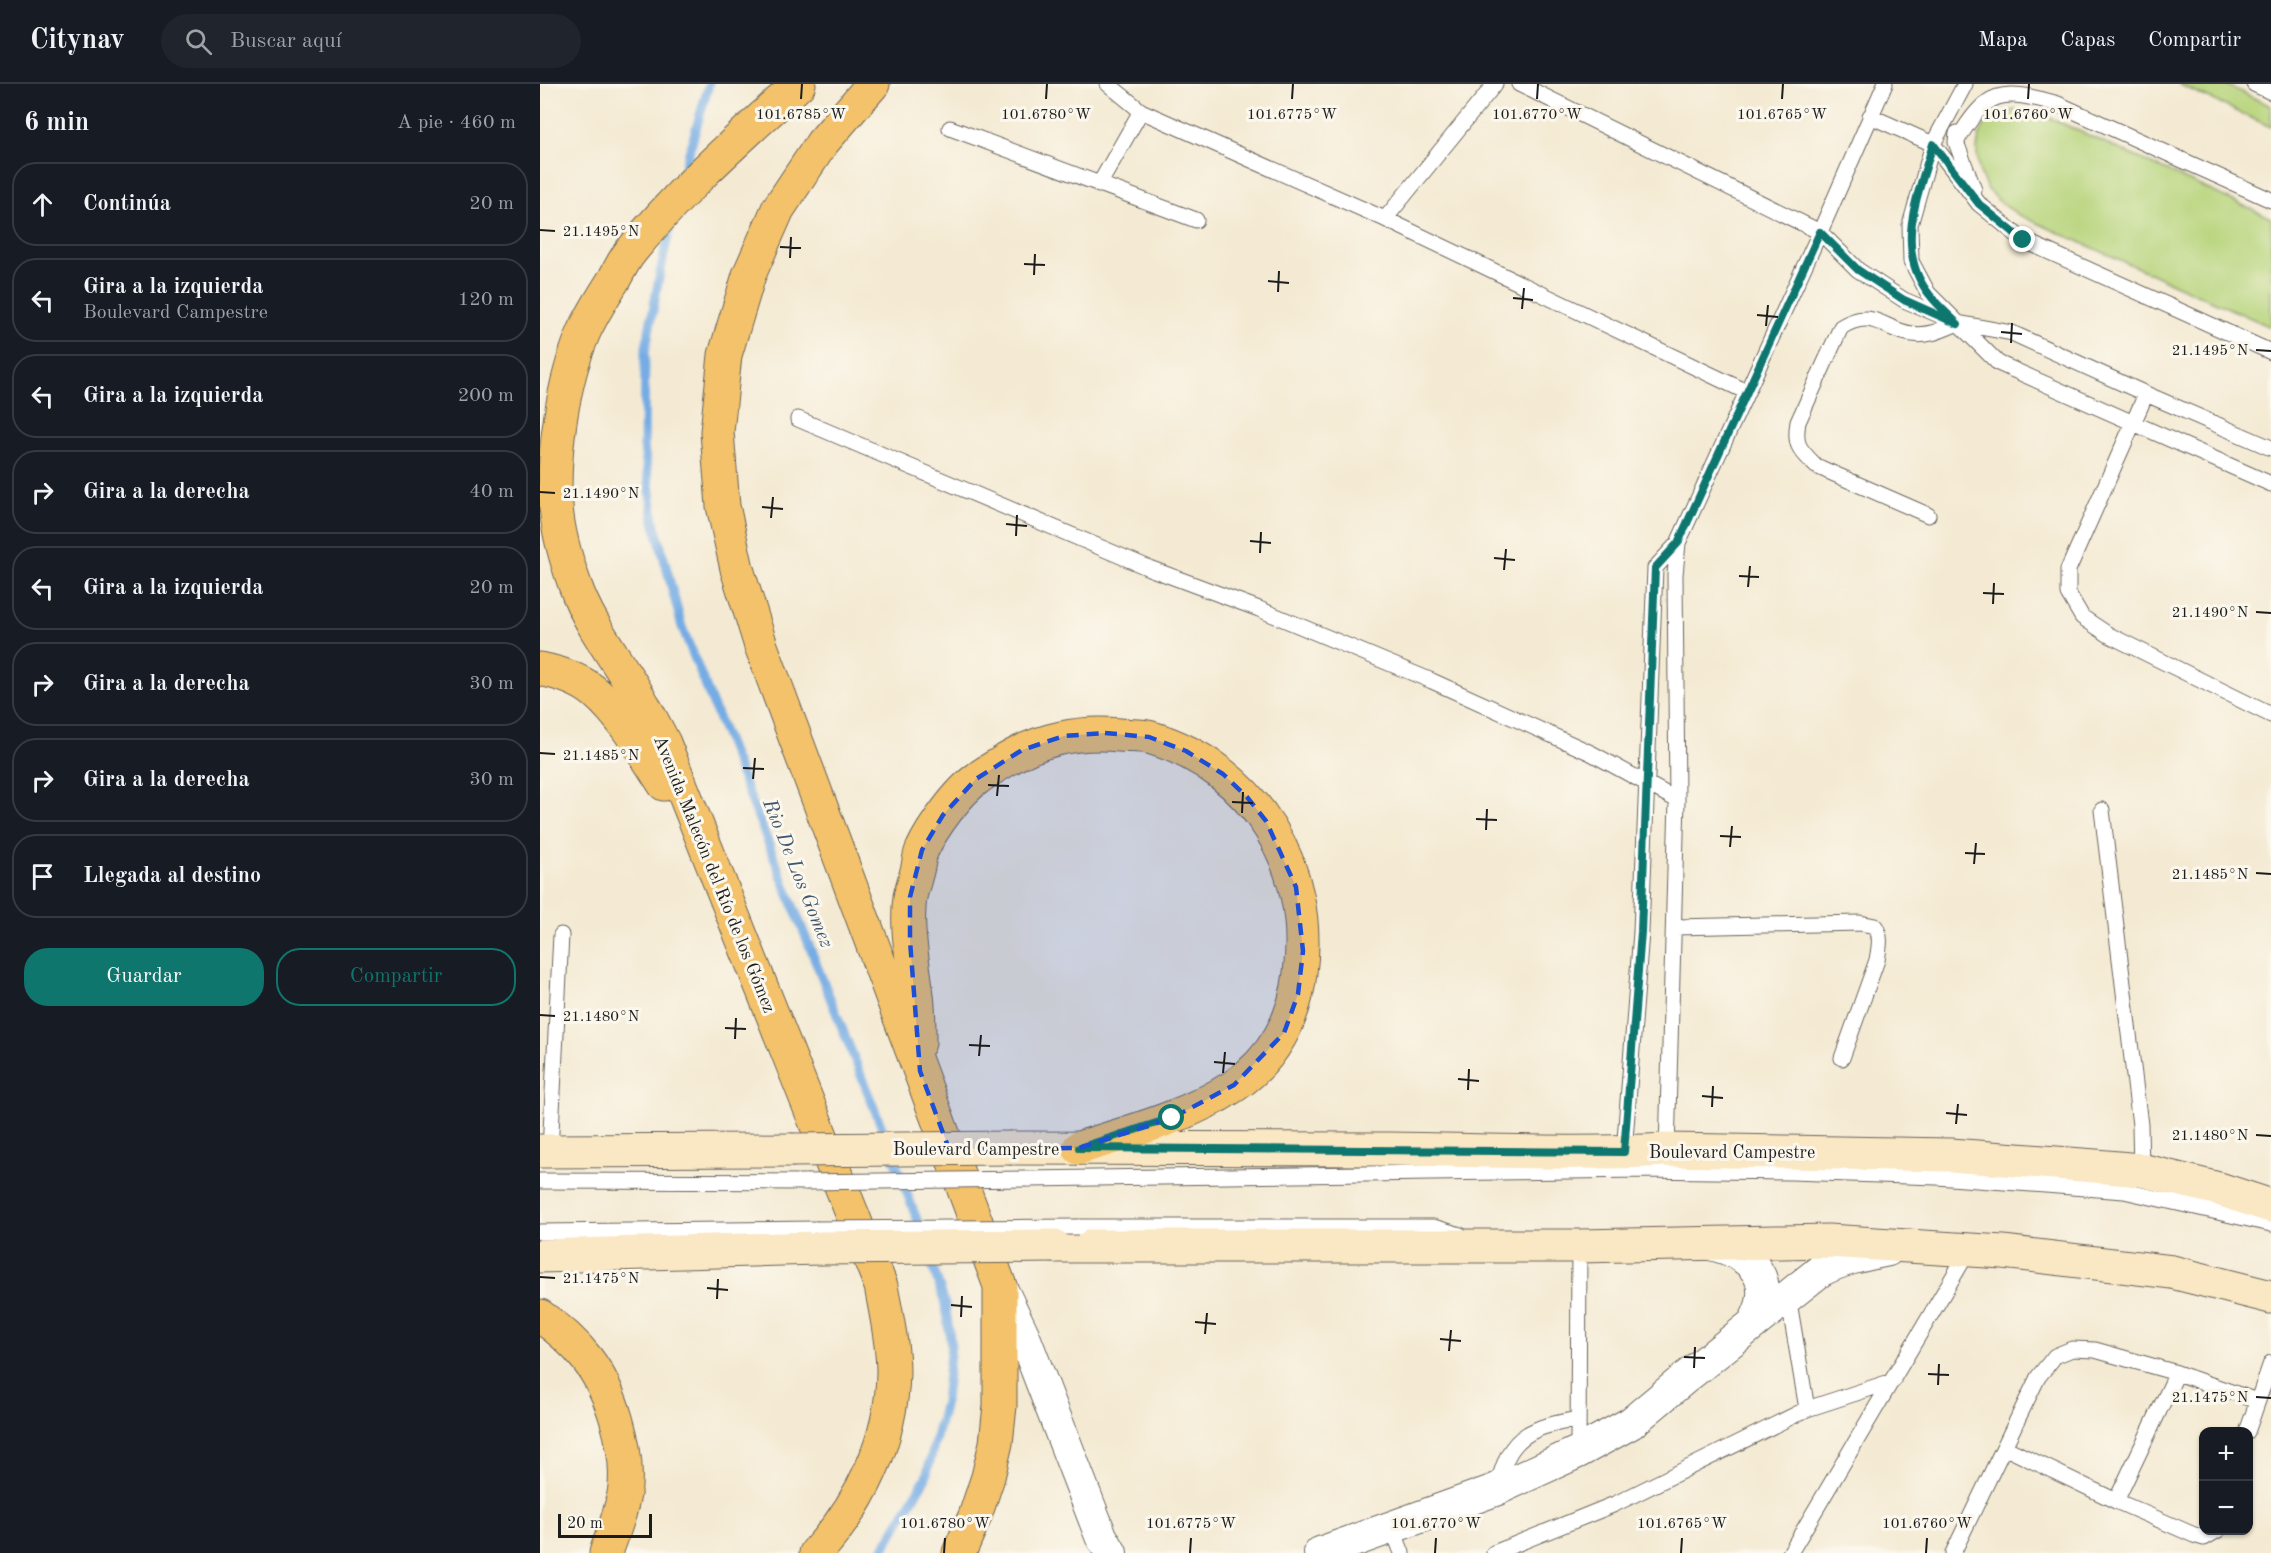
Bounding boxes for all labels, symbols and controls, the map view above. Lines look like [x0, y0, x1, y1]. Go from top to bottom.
search box [161, 14, 581, 68]
icon: search [182, 25, 215, 58]
text: Citynav [30, 27, 125, 55]
text: Buscar aquí [230, 30, 342, 52]
text: Mapa [1978, 30, 2028, 51]
text: Capas [2061, 30, 2115, 51]
text: Compartir [2148, 30, 2241, 51]
text: 101.6785°W [756, 108, 846, 123]
text: 101.6780°W [1001, 108, 1091, 123]
text: 101.6775°W [1247, 108, 1337, 123]
text: 101.6770°W [1492, 108, 1582, 123]
text: 101.6765°W [1737, 108, 1827, 123]
text: 101.6760°W [1983, 108, 2073, 123]
text: 6 min [24, 110, 89, 136]
text: A pie · 460 m [397, 113, 516, 133]
icon: ahead [26, 188, 59, 221]
text: Continúa [83, 193, 171, 215]
text: 20 m [469, 194, 514, 214]
text: 21.1495°N [563, 225, 640, 240]
route end [2009, 226, 2035, 252]
text: Gira a la izquierda [83, 276, 263, 298]
icon: left [26, 284, 59, 317]
text: 120 m [458, 290, 514, 310]
text: Boulevard Campestre [83, 303, 268, 323]
text: 21.1495°N [2172, 344, 2249, 359]
icon: left [26, 380, 59, 413]
text: Gira a la izquierda [83, 385, 263, 407]
text: 200 m [458, 386, 514, 406]
icon: right [26, 476, 59, 509]
text: Gira a la derecha [83, 481, 250, 503]
text: 40 m [469, 482, 514, 502]
text: 21.1490°N [563, 487, 640, 502]
icon: left [26, 572, 59, 605]
text: Gira a la izquierda [83, 577, 263, 599]
text: 20 m [469, 578, 514, 598]
text: 21.1490°N [2172, 606, 2249, 621]
icon: right [26, 668, 59, 701]
text: Gira a la derecha [83, 673, 250, 695]
text: 30 m [469, 674, 514, 694]
street label: Avenida Malecón del Río de los Gómez [650, 733, 778, 1016]
text: 21.1485°N [563, 749, 640, 764]
icon: right [26, 764, 59, 797]
text: Gira a la derecha [83, 769, 250, 791]
text: 30 m [469, 770, 514, 790]
water label: Rio De Los Gomez [758, 795, 836, 951]
icon: arrive [26, 860, 59, 893]
text: Llegada al destino [83, 865, 261, 887]
text: 21.1485°N [2172, 868, 2249, 883]
button: Guardar [24, 948, 264, 1006]
button: Compartir [276, 948, 516, 1006]
text: 21.1480°N [563, 1010, 640, 1025]
route start [1158, 1104, 1184, 1130]
text: 21.1480°N [2172, 1129, 2249, 1144]
street label: Boulevard Campestre [893, 1141, 1059, 1159]
street label: Boulevard Campestre [1649, 1144, 1815, 1162]
text: 21.1475°N [563, 1272, 640, 1287]
text: 21.1475°N [2172, 1391, 2249, 1406]
map controls [2199, 1427, 2253, 1535]
button: + [2199, 1427, 2253, 1481]
button: − [2199, 1481, 2253, 1535]
scale bar [558, 1511, 652, 1538]
text: 20 m [567, 1516, 603, 1532]
text: 101.6780°W [900, 1517, 990, 1532]
text: 101.6775°W [1146, 1517, 1236, 1532]
text: 101.6770°W [1391, 1517, 1481, 1532]
text: 101.6765°W [1637, 1517, 1727, 1532]
text: 101.6760°W [1882, 1517, 1972, 1532]

